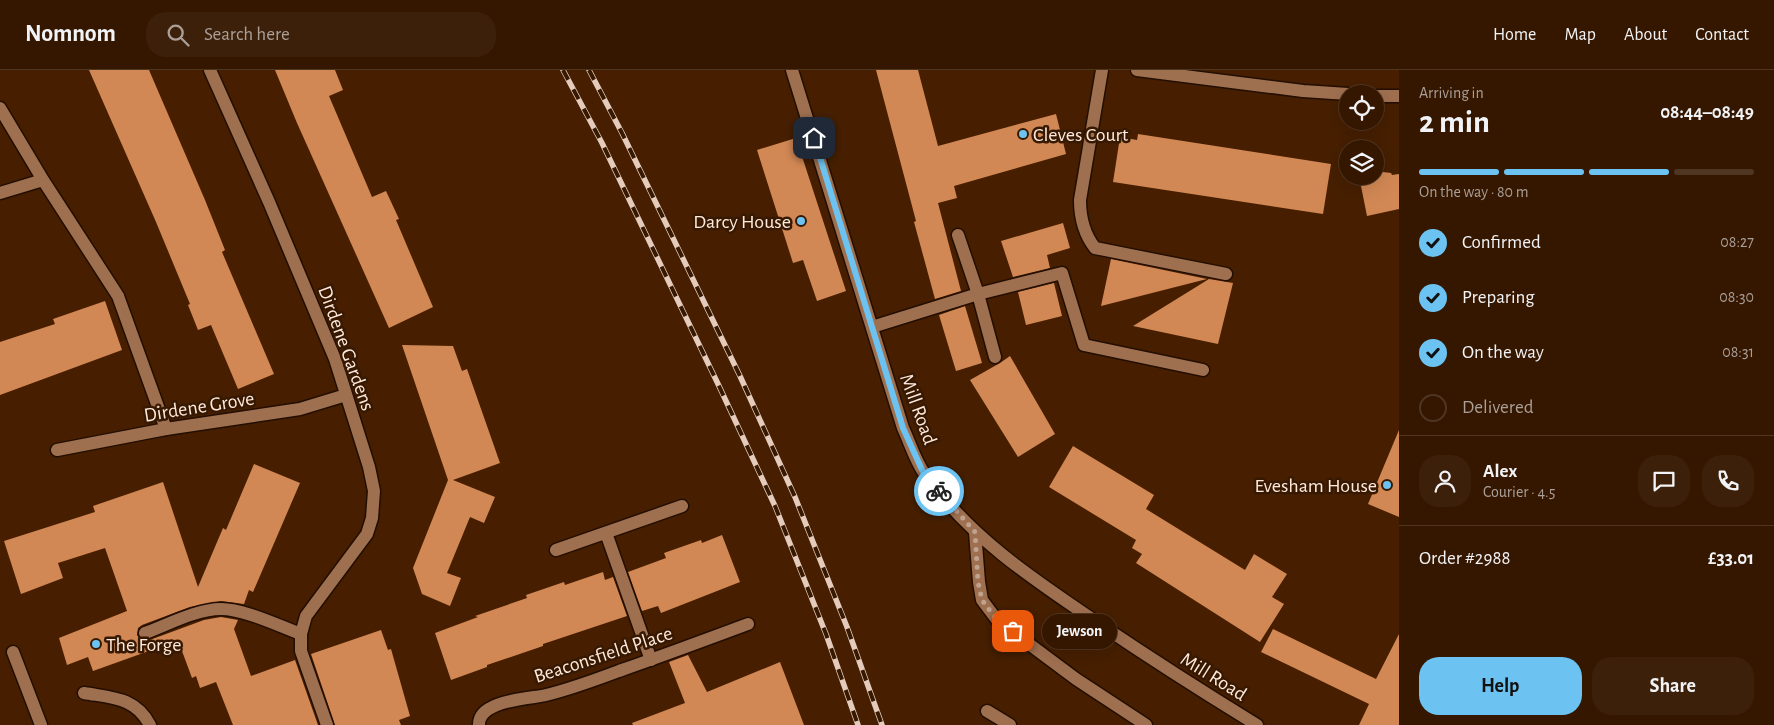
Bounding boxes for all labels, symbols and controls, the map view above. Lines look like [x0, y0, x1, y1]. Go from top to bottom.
search box [146, 12, 496, 57]
icon: search [164, 21, 192, 49]
text: Nomnom [25, 22, 116, 46]
text: Search here [204, 25, 290, 44]
text: Home [1493, 26, 1536, 44]
text: Map [1564, 26, 1596, 44]
text: About [1624, 26, 1667, 44]
text: Contact [1695, 26, 1749, 44]
map controls [1339, 85, 1384, 185]
button: locate [1339, 85, 1384, 130]
text: Arriving in [1419, 85, 1484, 101]
text: 08:44–08:49 [1660, 103, 1754, 122]
text: 2 min [1419, 106, 1490, 138]
pin [793, 117, 835, 159]
icon: home [800, 124, 828, 152]
place label: Cleves Court [1033, 125, 1129, 145]
marker: Cleves Court [1017, 128, 1029, 140]
button: layers [1339, 140, 1384, 185]
text: On the way · 80 m [1419, 184, 1528, 200]
place label: Darcy House [693, 212, 791, 232]
marker: Darcy House [795, 215, 807, 227]
icon: check [1419, 229, 1447, 257]
text: Confirmed [1462, 233, 1541, 252]
text: 08:27 [1720, 234, 1754, 250]
street label: Dirdene Gardens [314, 283, 378, 413]
icon: check [1419, 284, 1447, 312]
text: Preparing [1462, 288, 1535, 307]
text: 08:30 [1719, 289, 1754, 305]
icon: check [1419, 339, 1447, 367]
text: On the way [1462, 343, 1544, 362]
text: 08:31 [1722, 344, 1754, 360]
street label: Mill Road [896, 371, 940, 447]
street label: Dirdene Grove [142, 388, 256, 426]
text: Delivered [1462, 398, 1534, 417]
button: person [1419, 455, 1471, 507]
button: chat [1638, 455, 1690, 507]
button: phone [1702, 455, 1754, 507]
text: Alex [1483, 462, 1517, 481]
courier [914, 466, 964, 516]
place label: Evesham House [1255, 476, 1377, 496]
icon: bike [925, 477, 953, 505]
marker: Evesham House [1381, 479, 1393, 491]
text: Courier · 4.5 [1483, 484, 1555, 500]
text: Order #2988 [1419, 549, 1510, 568]
text: £33.01 [1708, 549, 1754, 568]
pin [992, 610, 1034, 652]
callout: Jewson [1043, 614, 1118, 648]
icon: bag [999, 617, 1027, 645]
street label: Beaconsfield Place [532, 623, 675, 687]
text: Jewson [1056, 623, 1103, 639]
place label: The Forge [106, 635, 182, 655]
marker: The Forge [90, 638, 102, 650]
street label: Mill Road [1177, 649, 1250, 705]
button: Help [1419, 657, 1582, 715]
button: Share [1592, 657, 1754, 715]

